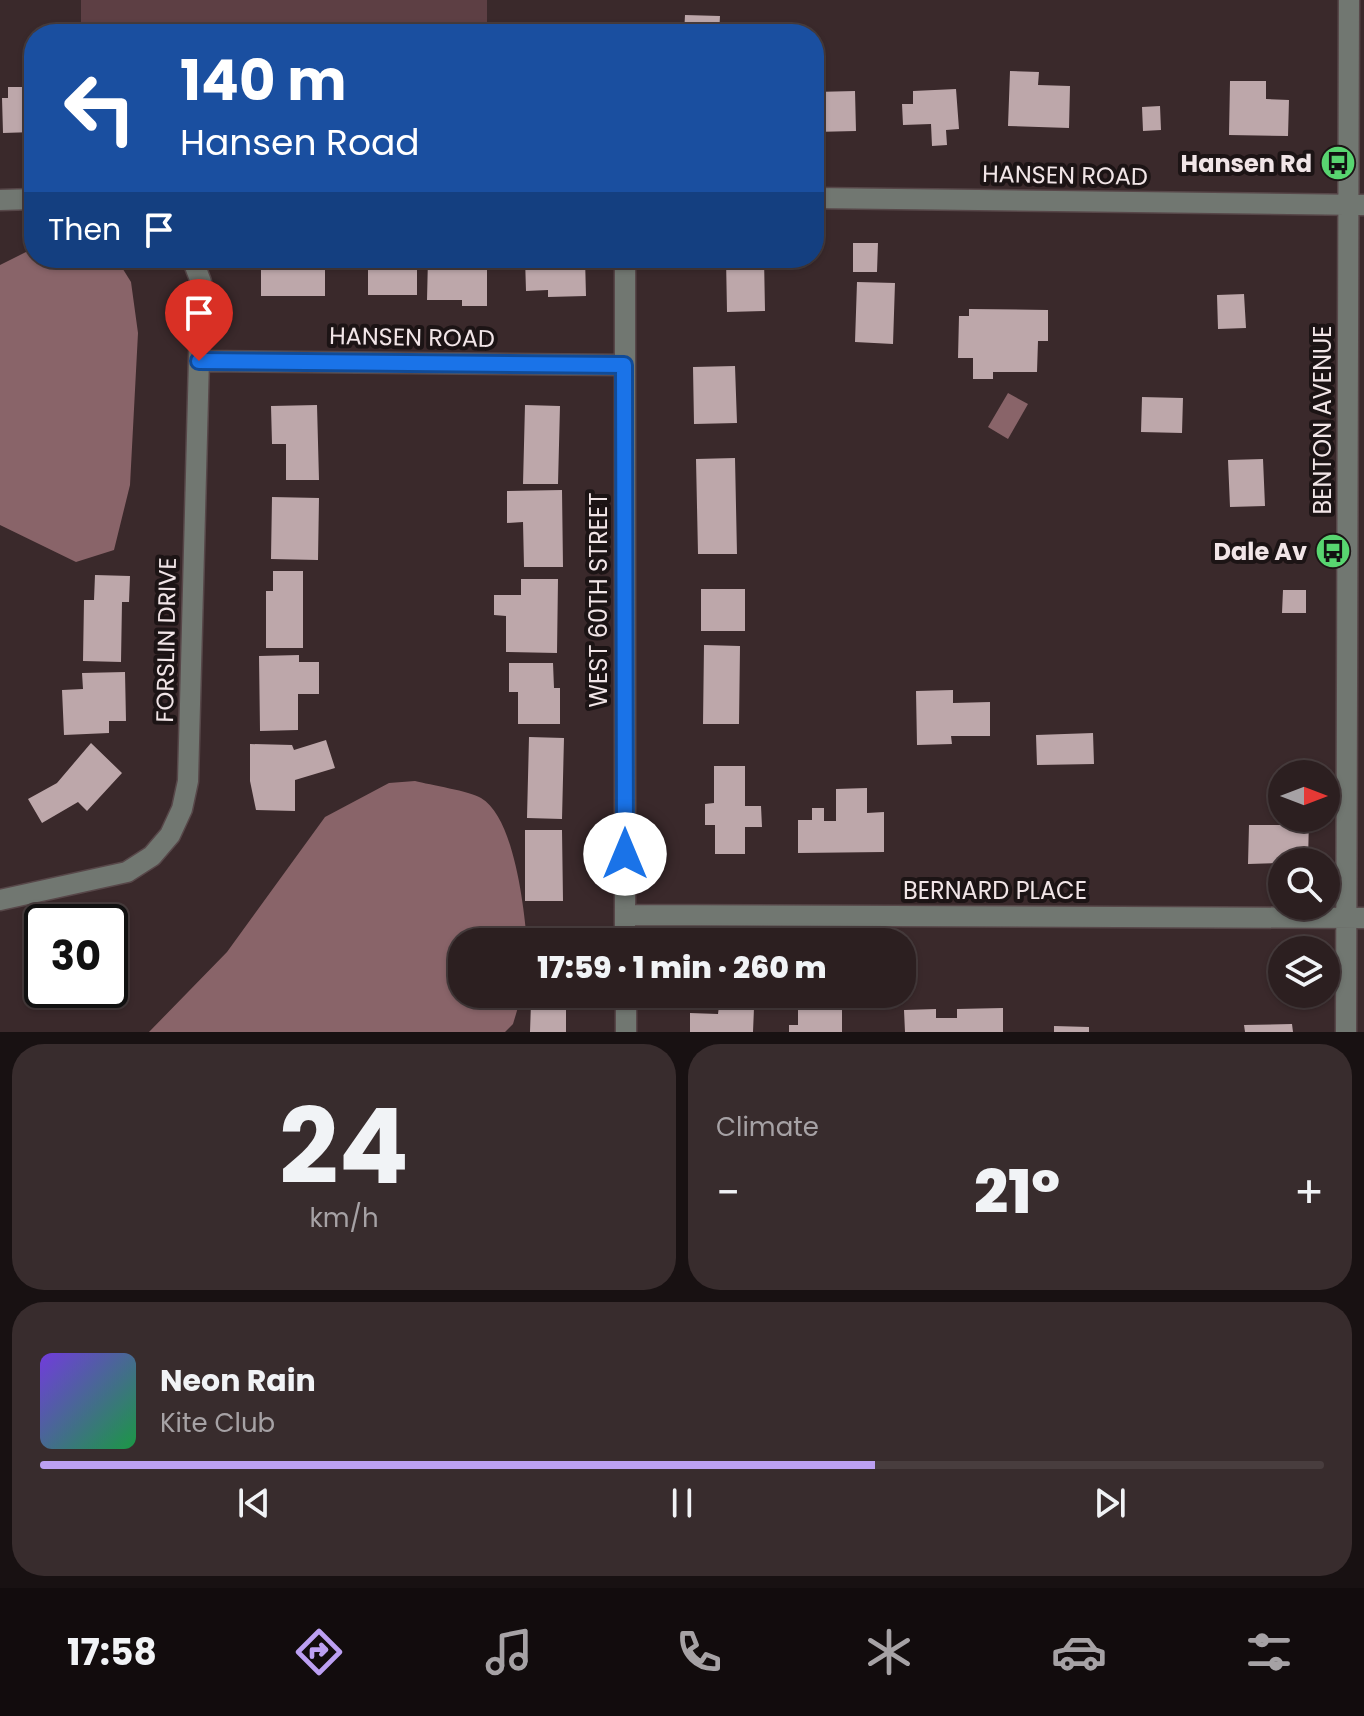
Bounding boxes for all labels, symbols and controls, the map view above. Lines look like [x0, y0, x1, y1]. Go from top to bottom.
text: 140 m [180, 41, 347, 120]
icon: left [48, 56, 152, 160]
text: Hansen Road [180, 117, 420, 168]
bus stop icon: Hansen Rd [1319, 144, 1357, 182]
place label: Hansen Rd [1181, 147, 1312, 180]
street label: HANSEN ROAD [982, 157, 1148, 193]
text: Then [48, 208, 121, 251]
icon: arrive [137, 208, 181, 252]
pin [165, 279, 233, 361]
icon: arrive [177, 291, 221, 335]
street label: HANSEN ROAD [329, 319, 495, 355]
street label: BENTON AVENUE [1306, 325, 1339, 515]
street label: WEST 60TH STREET [582, 493, 615, 707]
bus stop icon: Dale Av [1314, 532, 1352, 570]
place label: Dale Av [1214, 535, 1307, 568]
street label: FORSLIN DRIVE [148, 557, 184, 723]
north arrow [1268, 760, 1340, 832]
map controls [1268, 760, 1340, 1008]
position arrow [583, 812, 667, 896]
button: search [1268, 848, 1340, 920]
street label: BERNARD PLACE [903, 874, 1087, 907]
speed limit sign: 30 [24, 904, 128, 1008]
button: layers [1268, 936, 1340, 1008]
text: 17:59 · 1 min · 260 m [537, 946, 827, 989]
text: 24 [279, 1074, 409, 1219]
text: Climate [716, 1109, 819, 1145]
text: 21° [974, 1150, 1060, 1234]
text: − [716, 1162, 740, 1223]
text: + [1294, 1162, 1324, 1223]
text: km/h [309, 1200, 379, 1236]
text: Neon Rain [160, 1359, 316, 1402]
text: Kite Club [160, 1405, 275, 1441]
icon: previous [232, 1481, 276, 1525]
icon: pause [660, 1481, 704, 1525]
icon: next [1088, 1481, 1132, 1525]
icon: directions [291, 1624, 347, 1680]
icon: music [481, 1624, 537, 1680]
icon: phone [671, 1624, 727, 1680]
icon: climate [861, 1624, 917, 1680]
icon: car [1051, 1624, 1107, 1680]
icon: filters [1241, 1624, 1297, 1680]
text: 17:58 [67, 1627, 157, 1678]

